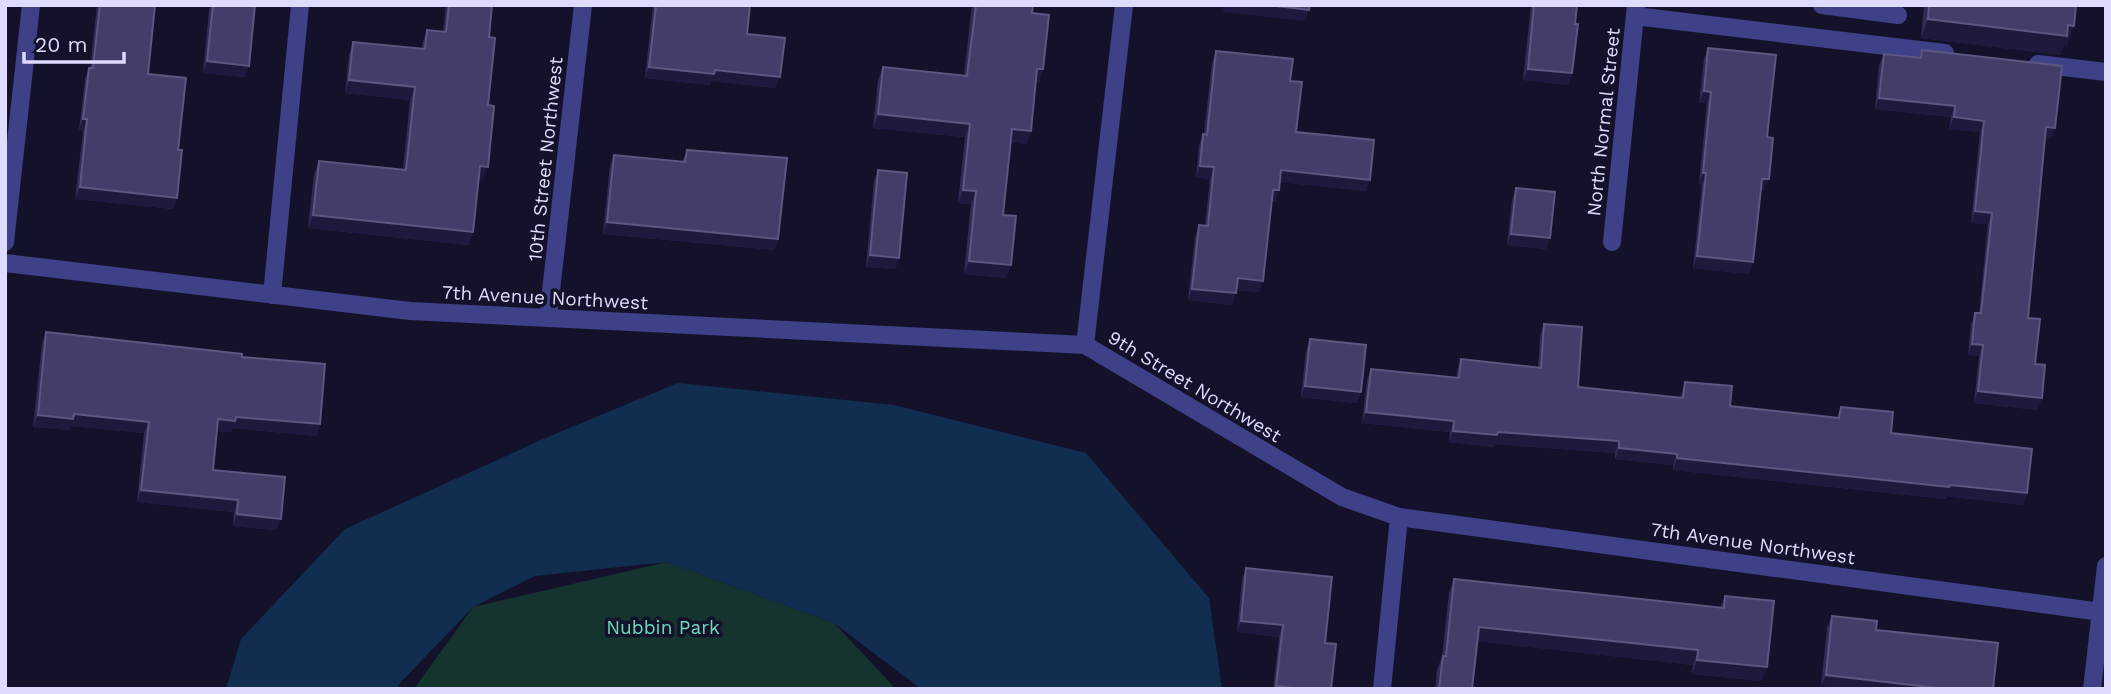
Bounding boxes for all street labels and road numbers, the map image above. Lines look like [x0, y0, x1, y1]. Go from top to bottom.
street label: North Normal Street [1582, 27, 1625, 217]
street label: 10th Street Northwest [523, 56, 568, 262]
street label: 7th Avenue Northwest [441, 281, 649, 314]
street label: 9th Street Northwest [1104, 326, 1286, 447]
street label: 7th Avenue Northwest [1649, 518, 1857, 569]

